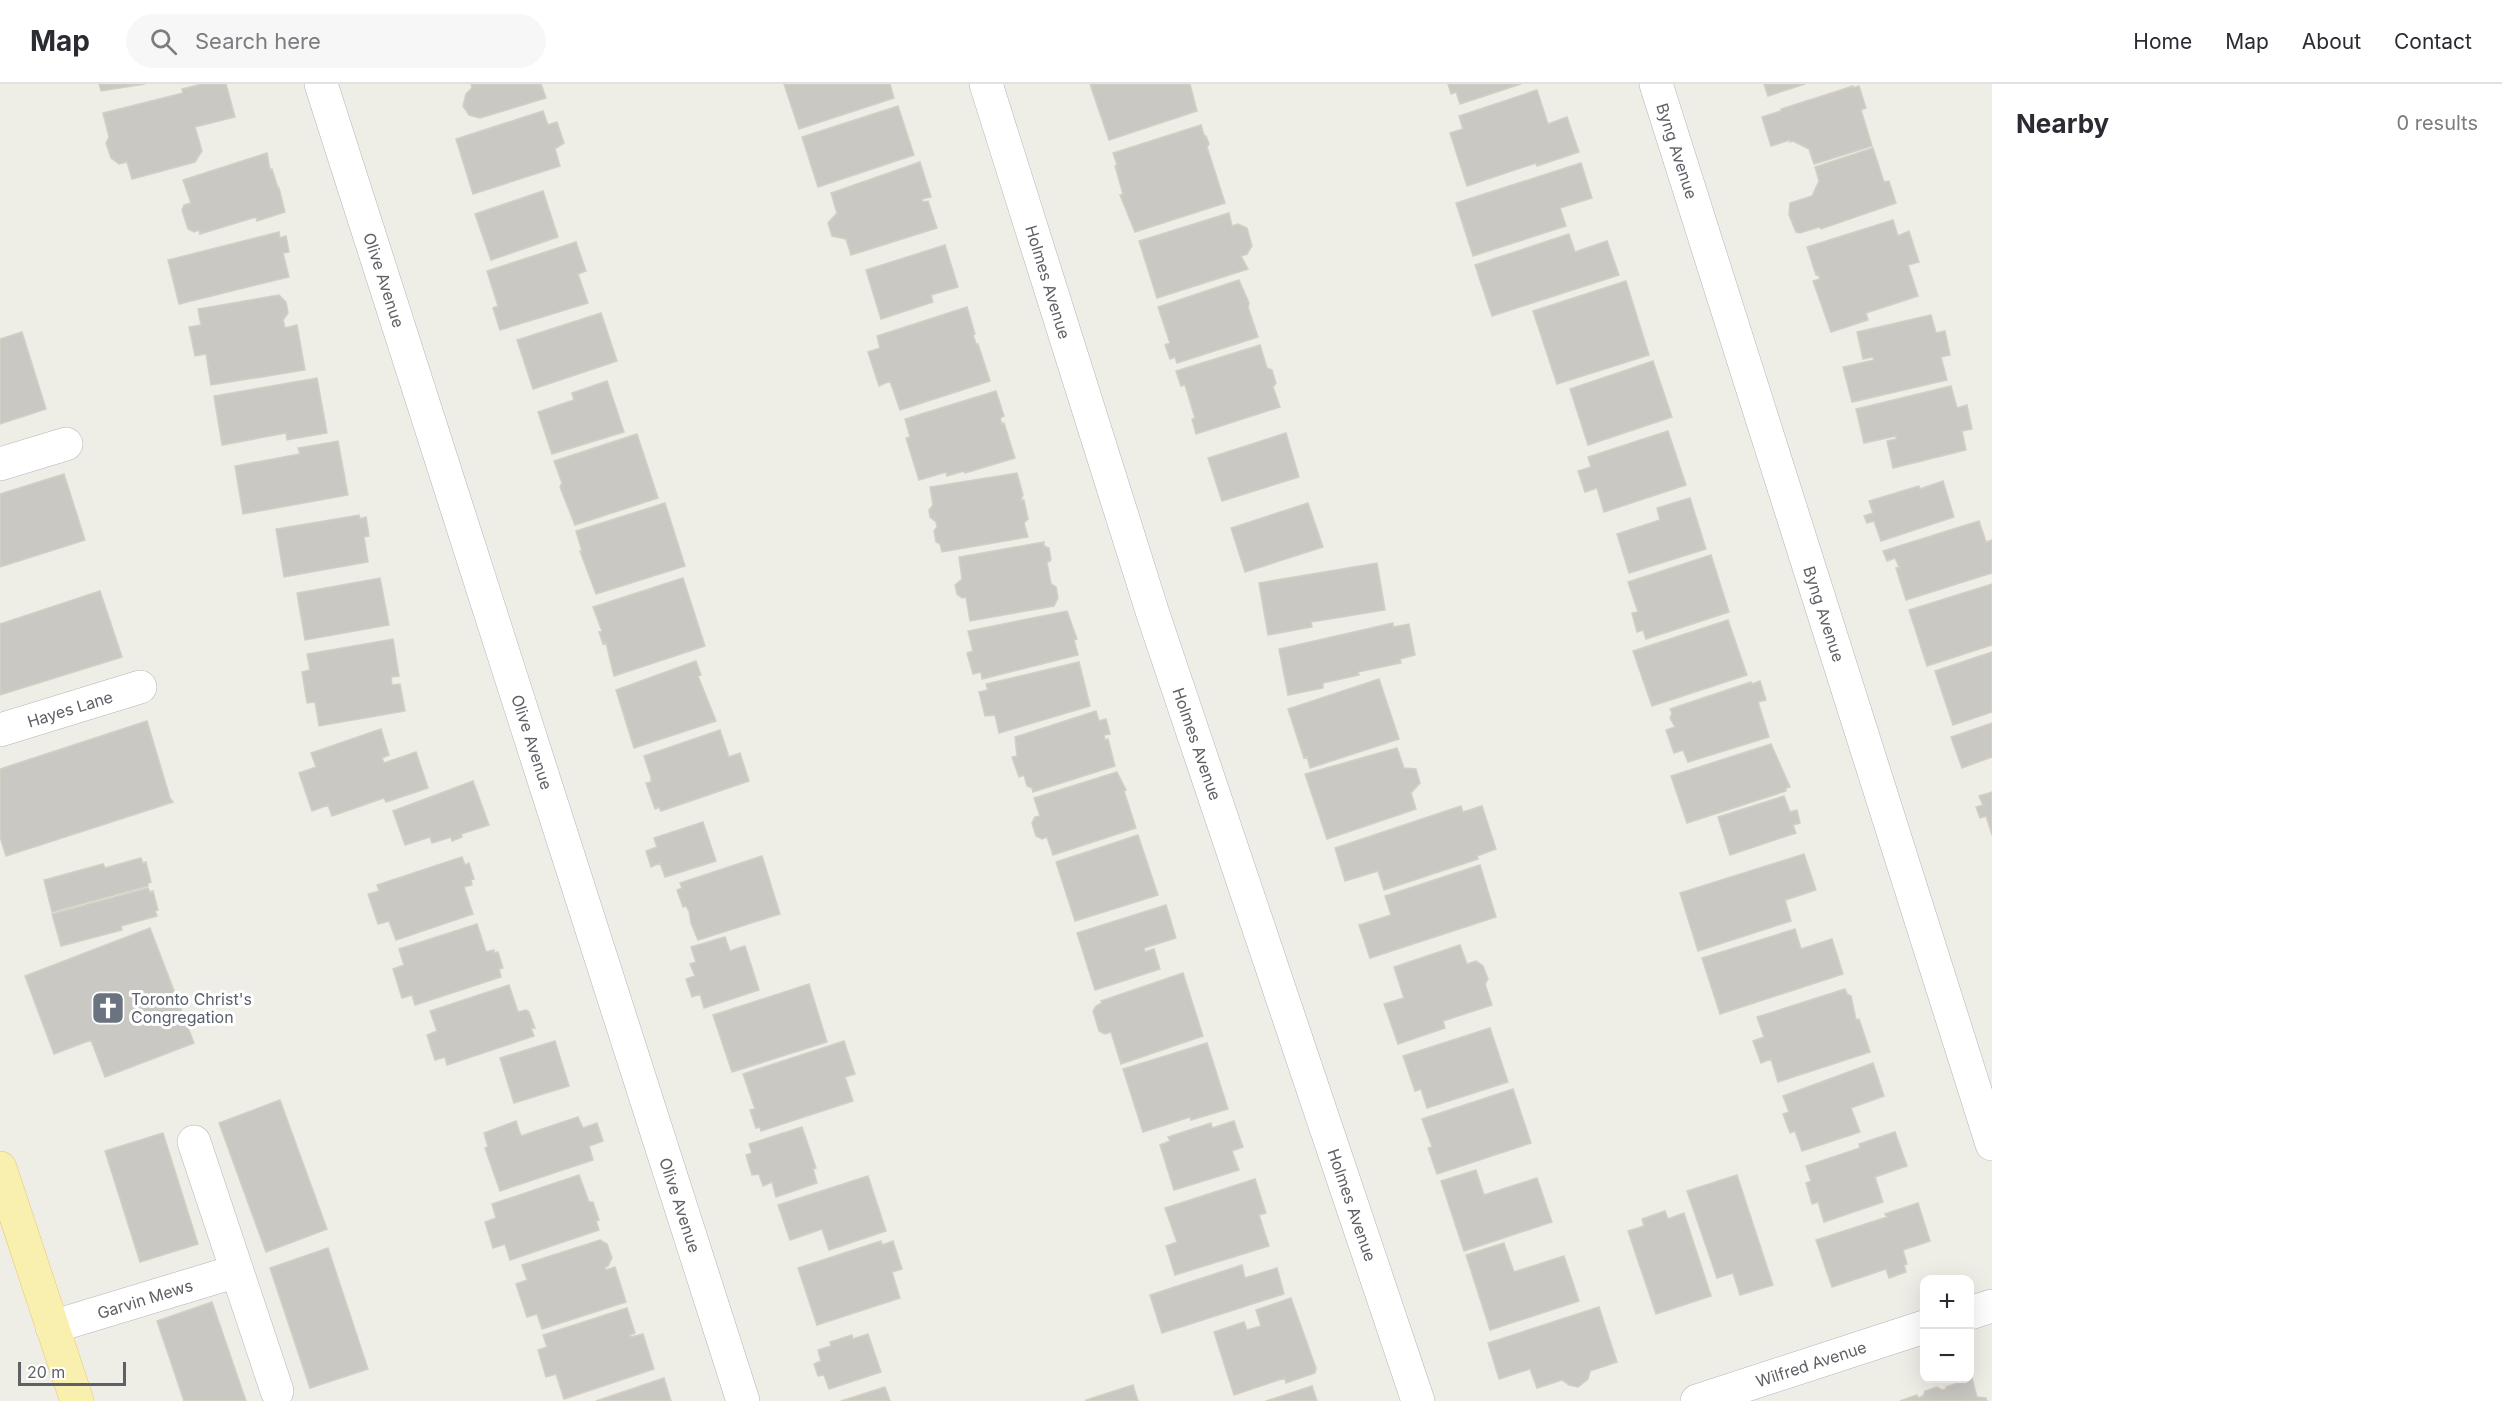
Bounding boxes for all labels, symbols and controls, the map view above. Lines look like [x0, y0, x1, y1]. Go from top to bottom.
search box [126, 14, 546, 68]
text: Map [30, 24, 90, 58]
icon: search [147, 25, 180, 58]
text: Search here [195, 28, 321, 54]
text: Home [2133, 29, 2192, 54]
text: Map [2225, 29, 2269, 54]
text: About [2302, 29, 2361, 54]
text: Contact [2394, 29, 2472, 54]
street label: Byng Avenue [1652, 101, 1702, 201]
text: Nearby [2016, 108, 2109, 139]
text: 0 results [2396, 111, 2478, 135]
street label: Holmes Avenue [1021, 223, 1075, 341]
street label: Olive Avenue [359, 230, 409, 330]
street label: Byng Avenue [1799, 564, 1849, 664]
street label: Holmes Avenue [1168, 685, 1226, 803]
street label: Hayes Lane [25, 687, 115, 731]
street label: Olive Avenue [507, 692, 557, 792]
place label: Toronto Christ's Congregation [131, 989, 252, 1027]
church icon: Toronto Christ's Congregation [90, 990, 126, 1026]
street label: Holmes Avenue [1323, 1146, 1381, 1264]
street label: Olive Avenue [655, 1155, 705, 1255]
street label: Garvin Mews [95, 1275, 195, 1323]
map controls [1920, 1275, 1974, 1383]
button: + [1920, 1275, 1974, 1329]
button: − [1920, 1329, 1974, 1383]
street label: Wilfred Avenue [1753, 1337, 1869, 1391]
scale bar [18, 1359, 126, 1386]
text: 20 m [27, 1362, 65, 1382]

